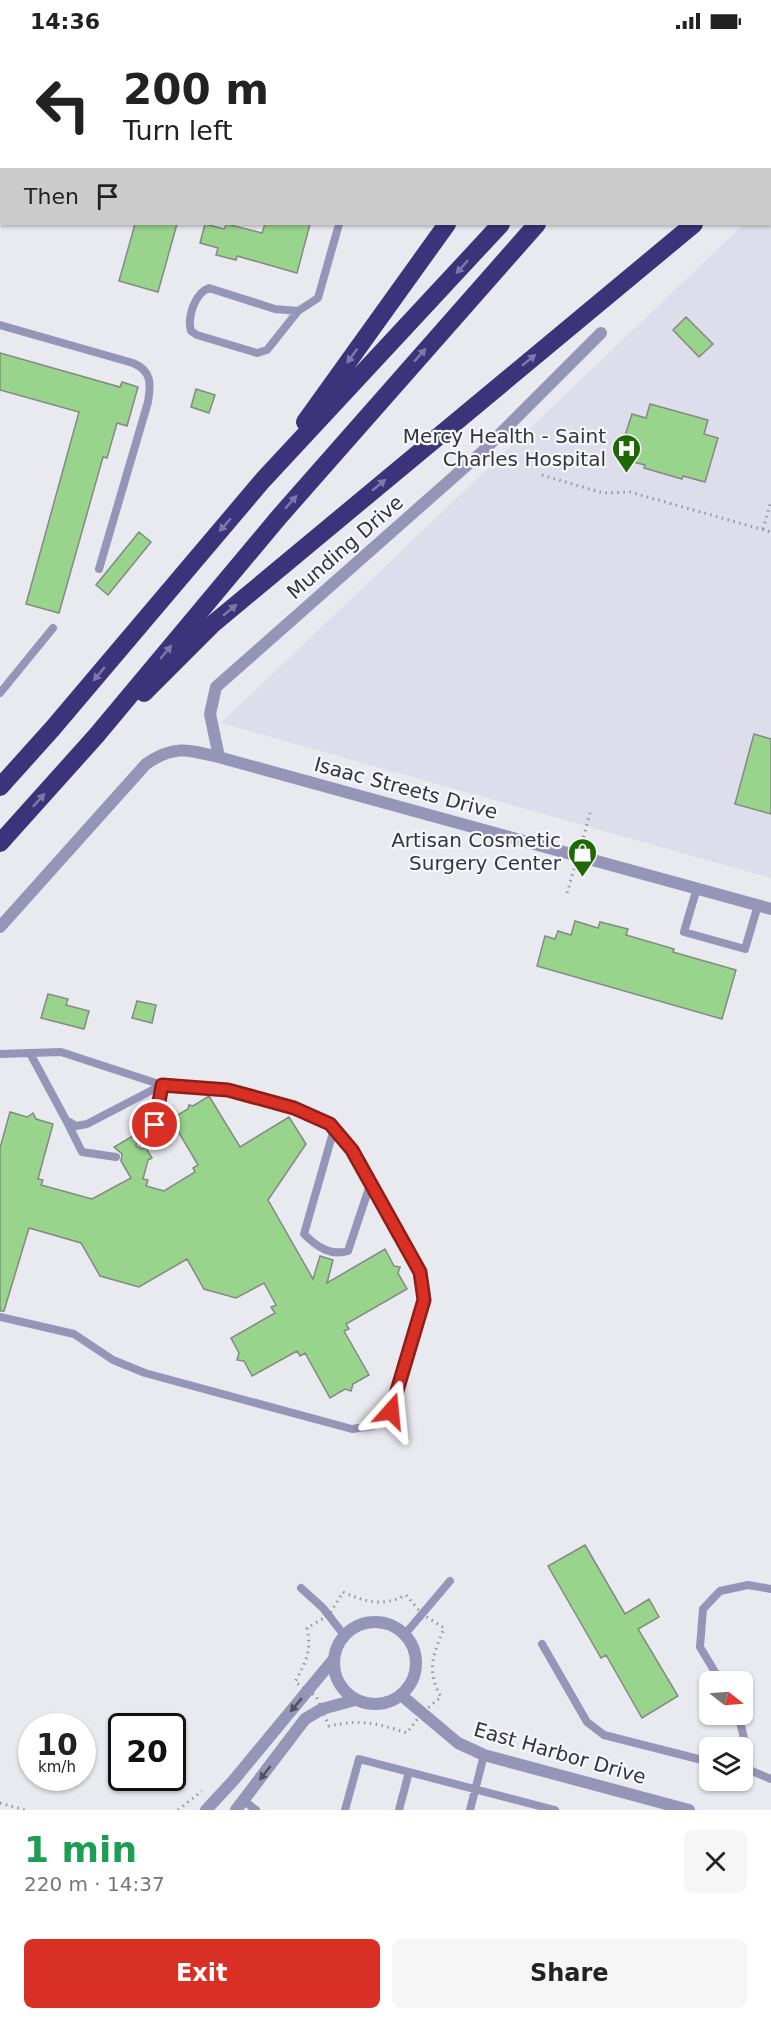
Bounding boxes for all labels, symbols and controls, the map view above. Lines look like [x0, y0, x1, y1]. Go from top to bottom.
text: 14:36 [30, 9, 100, 34]
text: 200 m [123, 65, 269, 114]
icon: left [24, 66, 102, 144]
text: Turn left [123, 115, 233, 146]
icon: arrive [91, 180, 124, 213]
text: Then [24, 184, 79, 209]
one-way arrow [456, 259, 469, 274]
one-way arrow [413, 347, 426, 363]
one-way arrow [346, 348, 358, 364]
one-way arrow [521, 354, 536, 367]
place label: Mercy Health - Saint Charles Hospital [403, 424, 606, 471]
hospital icon: Mercy Health - Saint Charles Hospital [611, 432, 643, 474]
one-way arrow [371, 479, 386, 492]
street label: Munding Drive [282, 490, 408, 604]
one-way arrow [284, 495, 297, 510]
one-way arrow [219, 517, 232, 532]
one-way arrow [222, 604, 237, 617]
one-way arrow [159, 645, 172, 660]
one-way arrow [93, 666, 106, 681]
street label: Isaac Streets Drive [312, 752, 500, 824]
one-way arrow [32, 793, 45, 808]
place label: Artisan Cosmetic Surgery Center [391, 828, 562, 875]
shop icon: Artisan Cosmetic Surgery Center [566, 836, 598, 878]
pin [129, 1099, 180, 1150]
icon: arrive [138, 1108, 171, 1141]
position arrow [359, 1379, 423, 1443]
north arrow [699, 1671, 753, 1725]
map controls [699, 1671, 753, 1791]
one-way arrow [290, 1697, 303, 1712]
speed limit sign: 20 [108, 1713, 186, 1791]
street label: East Harbor Drive [471, 1717, 649, 1789]
text: 10 [36, 1727, 78, 1762]
button: layers [699, 1737, 753, 1791]
text: km/h [38, 1758, 76, 1776]
one-way arrow [258, 1765, 271, 1781]
text: 1 min [24, 1829, 137, 1870]
button: close [684, 1830, 747, 1893]
text: 220 m · 14:37 [24, 1872, 165, 1896]
button: Exit [24, 1939, 380, 2008]
button: Share [392, 1939, 747, 2008]

